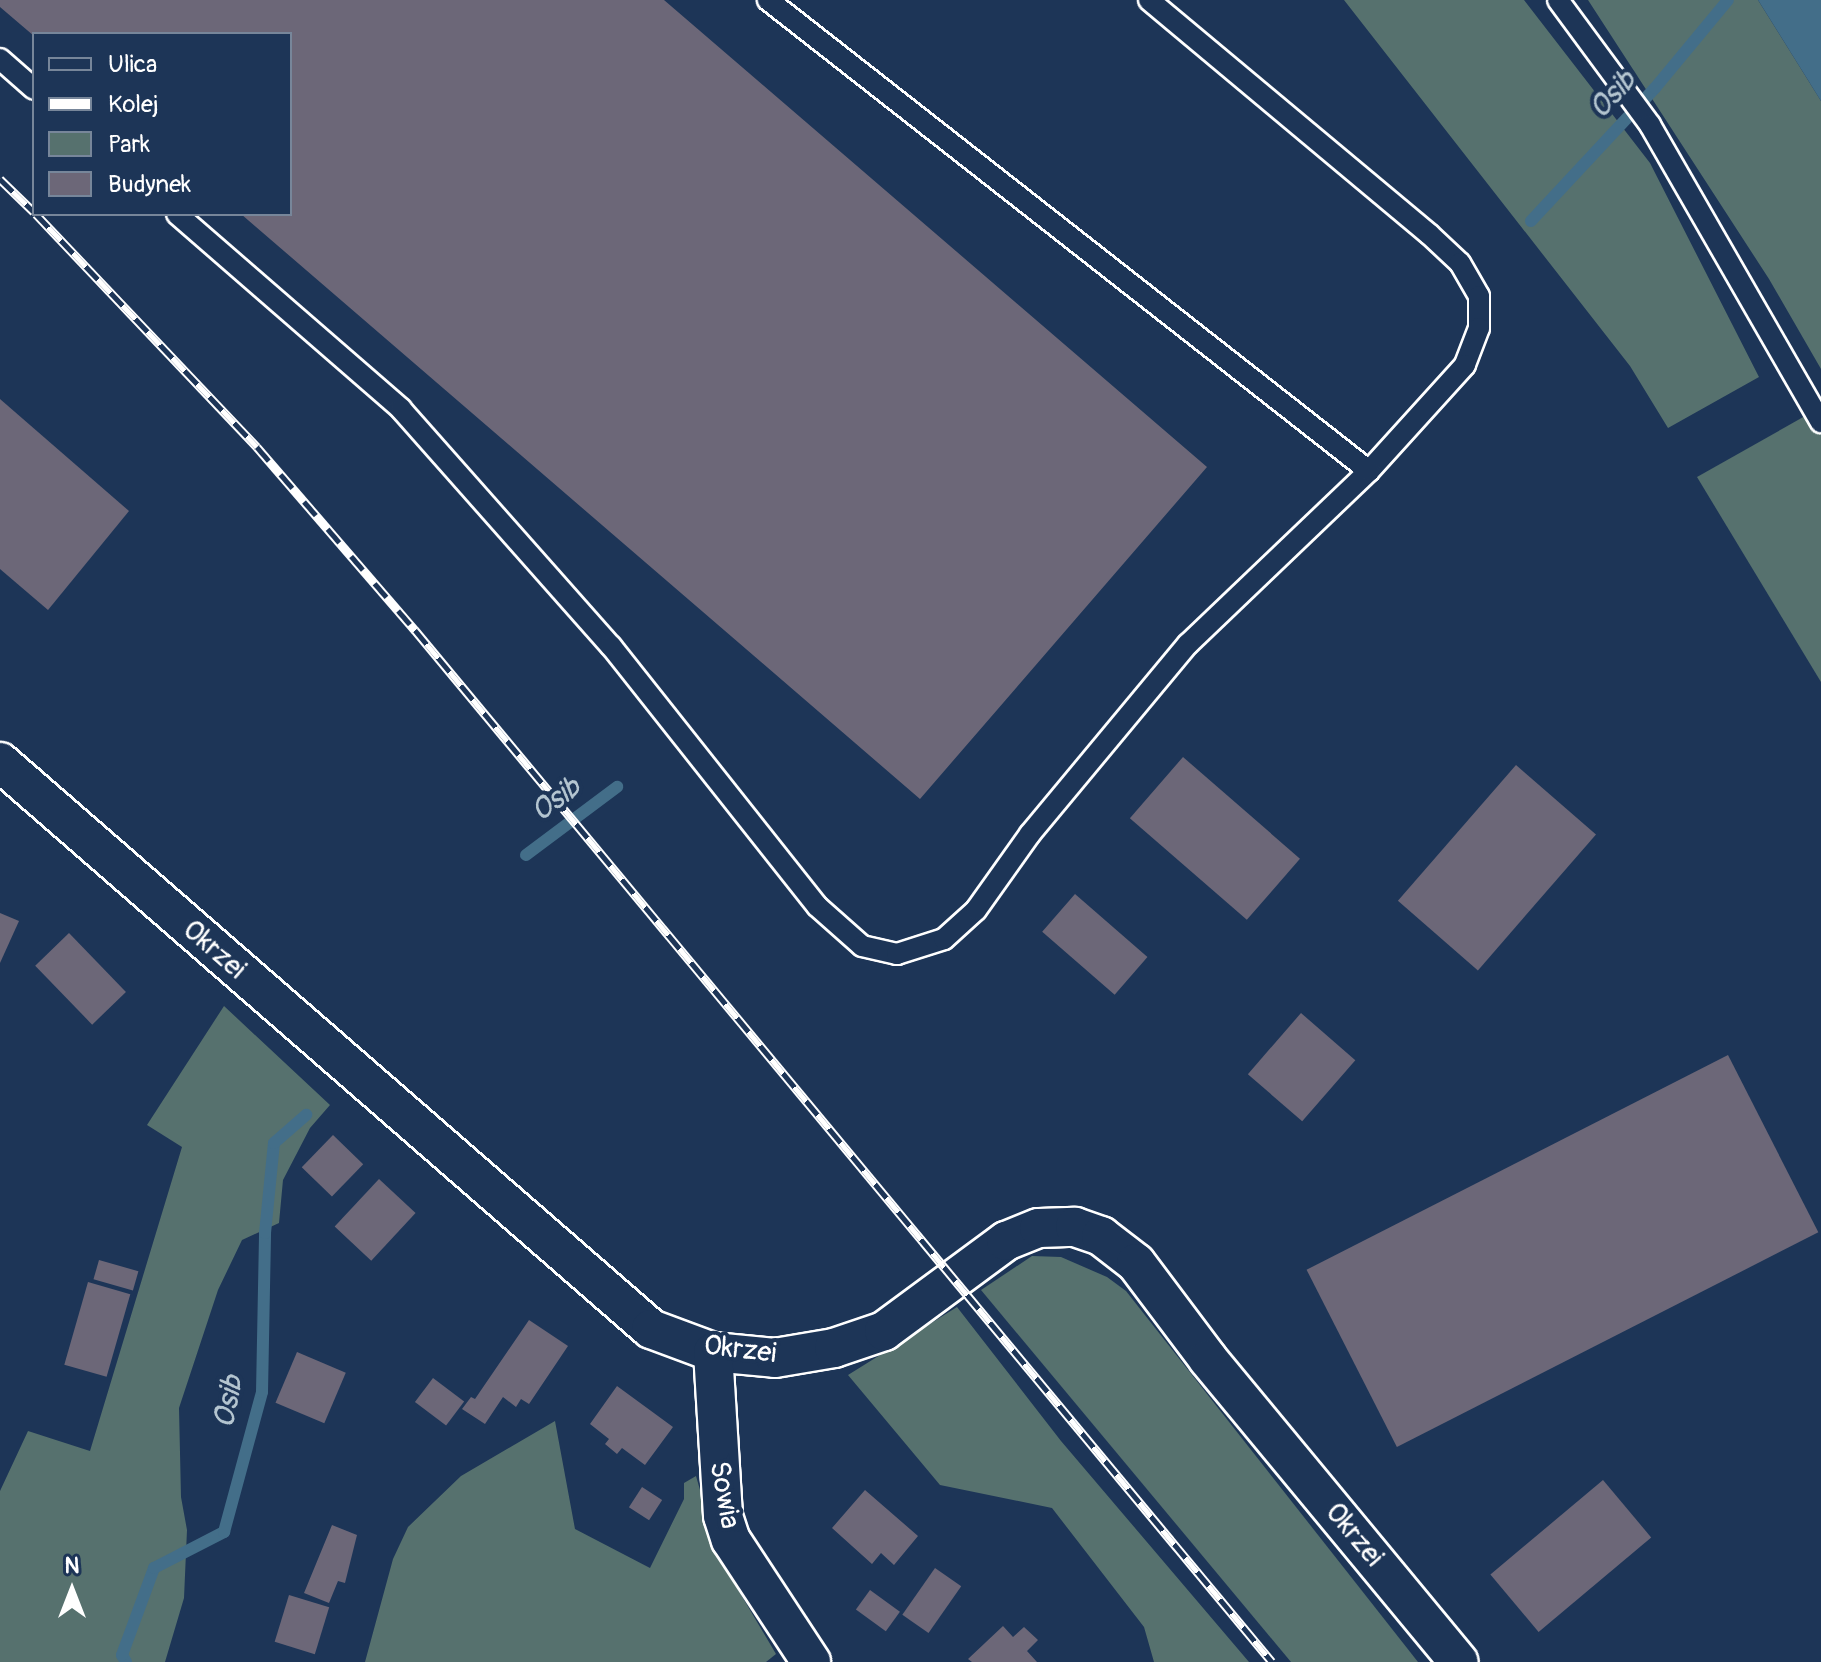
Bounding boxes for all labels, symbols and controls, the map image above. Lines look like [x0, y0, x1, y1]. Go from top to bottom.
legend [32, 32, 292, 216]
text: Ulica [108, 50, 157, 79]
water label: Osib [1582, 64, 1644, 126]
text: Kolej [108, 90, 158, 119]
text: Park [108, 130, 150, 159]
text: Budynek [108, 170, 191, 199]
water label: Osib [524, 770, 588, 830]
street label: Okrzei [175, 913, 253, 987]
street label: Okrzei [702, 1329, 778, 1371]
water label: Osib [206, 1373, 252, 1431]
street label: Sowia [702, 1459, 746, 1531]
street label: Okrzei [1318, 1496, 1390, 1574]
north arrow [32, 1550, 112, 1630]
text: N [65, 1552, 79, 1580]

